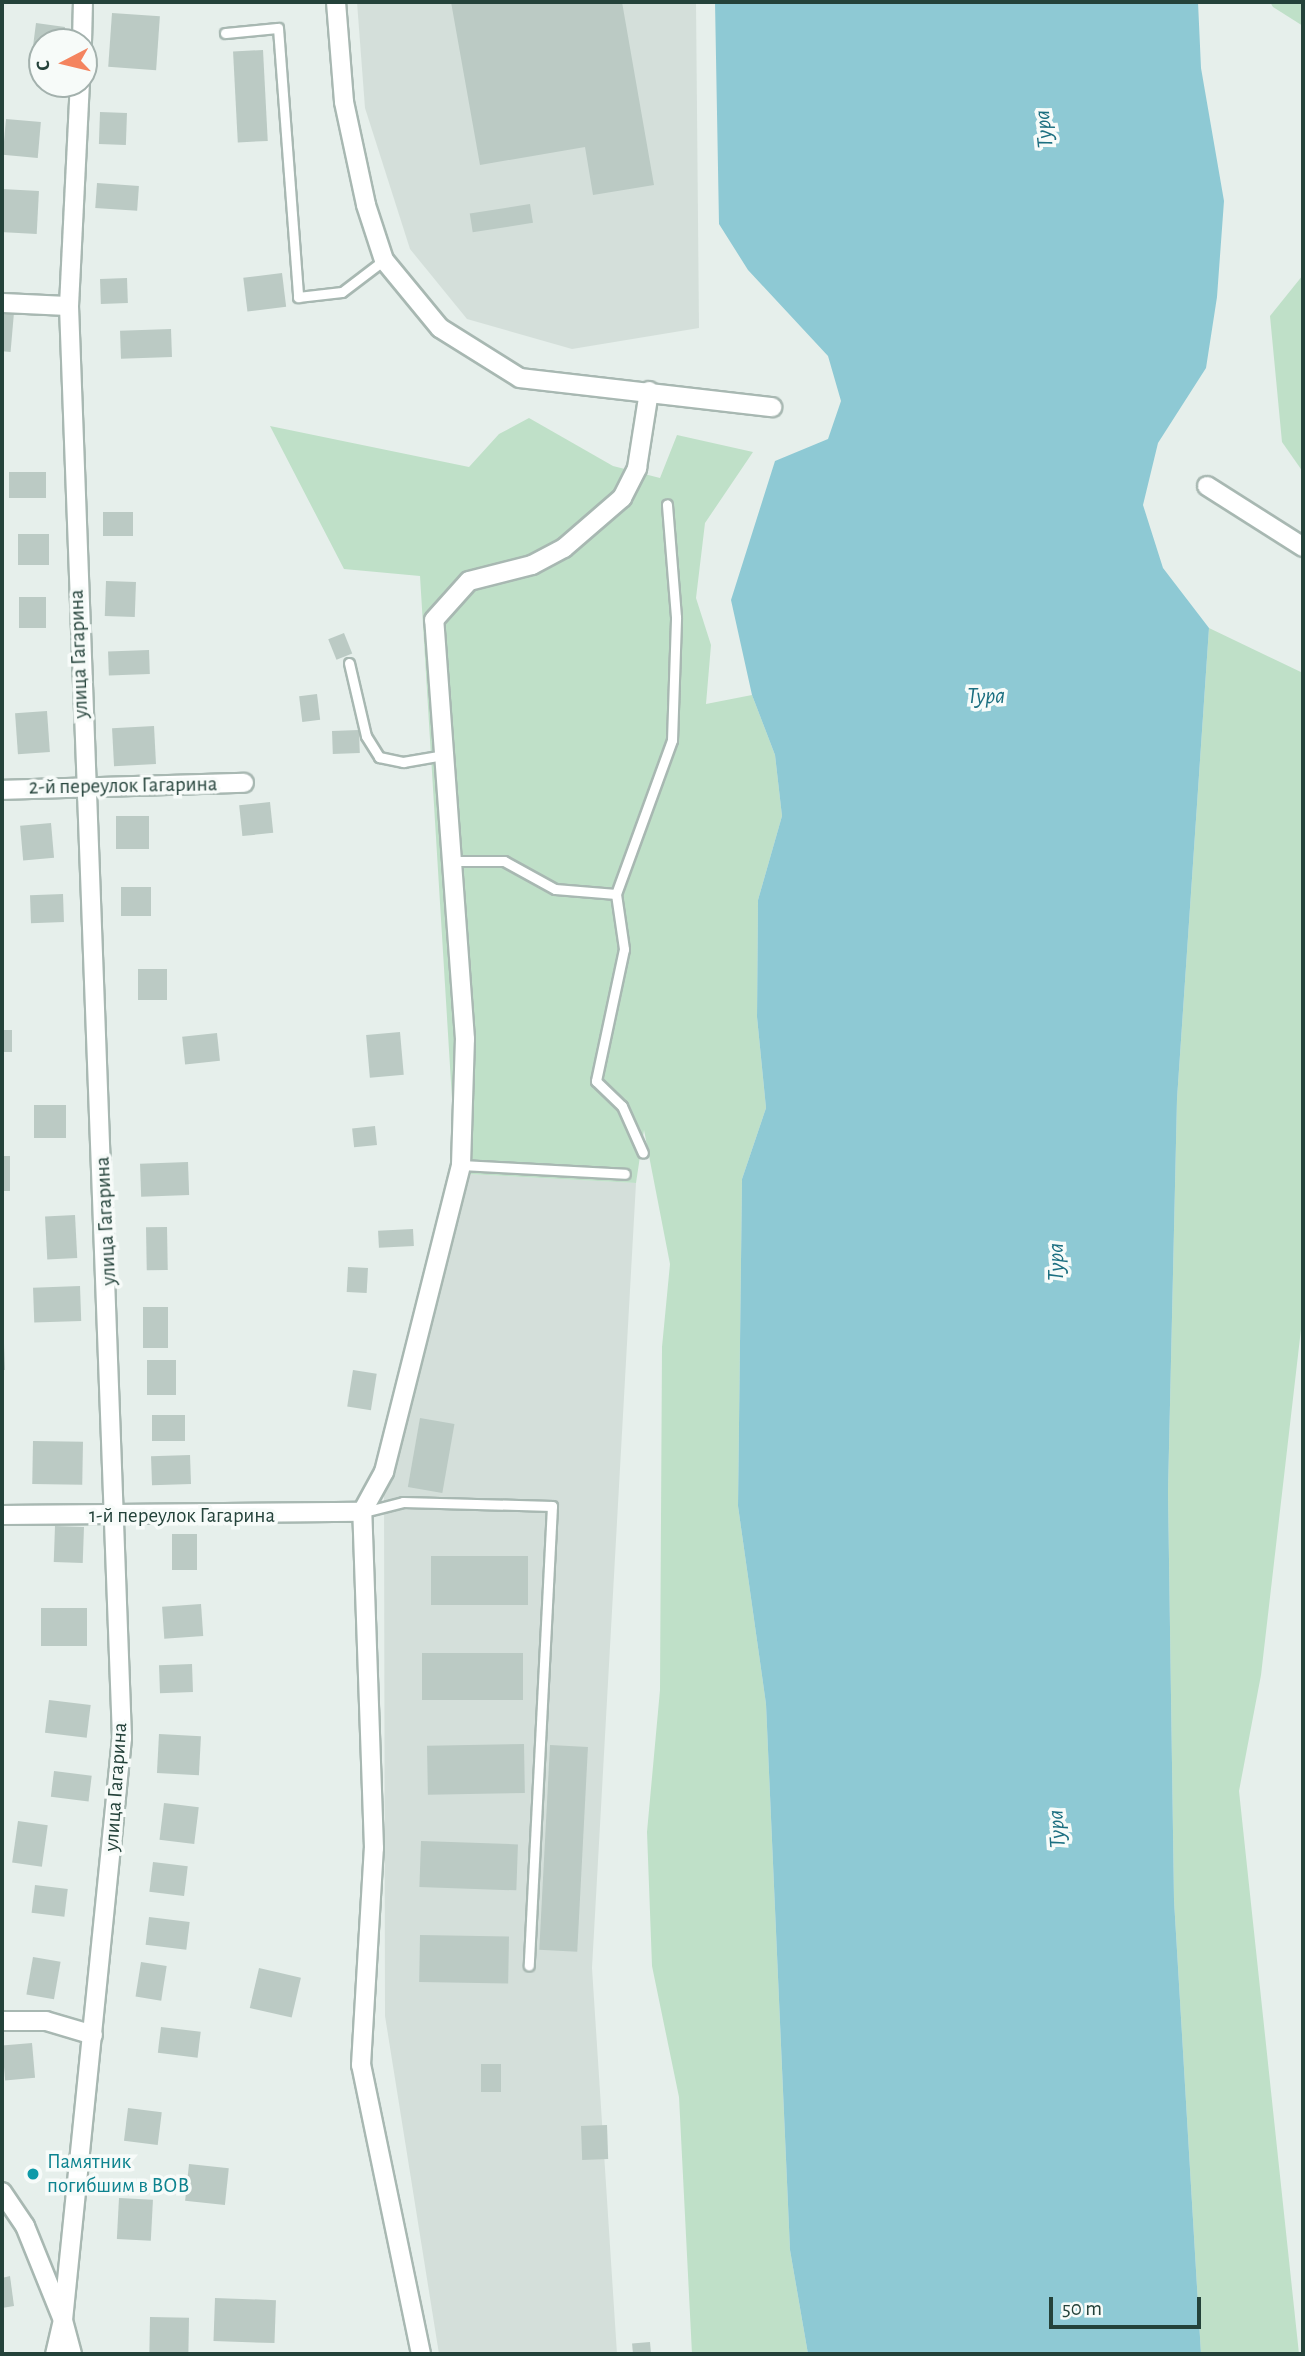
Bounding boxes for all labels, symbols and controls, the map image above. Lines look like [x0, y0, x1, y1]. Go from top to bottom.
north arrow [28, 28, 98, 98]
text: С [34, 59, 54, 72]
water label: Тура [1029, 109, 1061, 149]
street label: улица Гагарина [64, 589, 94, 719]
water label: Тура [967, 683, 1005, 711]
street label: 2-й переулок Гагарина [29, 772, 217, 800]
street label: улица Гагарина [90, 1156, 122, 1286]
water label: Тура [1043, 1243, 1071, 1281]
street label: 1-й переулок Гагарина [89, 1503, 275, 1529]
street label: улица Гагарина [99, 1722, 133, 1852]
water label: Тура [1043, 1809, 1073, 1849]
place label: Памятник погибшим в ВОВ [47, 2149, 189, 2199]
marker: Памятник погибшим в ВОВ [25, 2166, 41, 2182]
scale bar [1053, 2282, 1205, 2326]
text: 50 m [1062, 2298, 1102, 2319]

